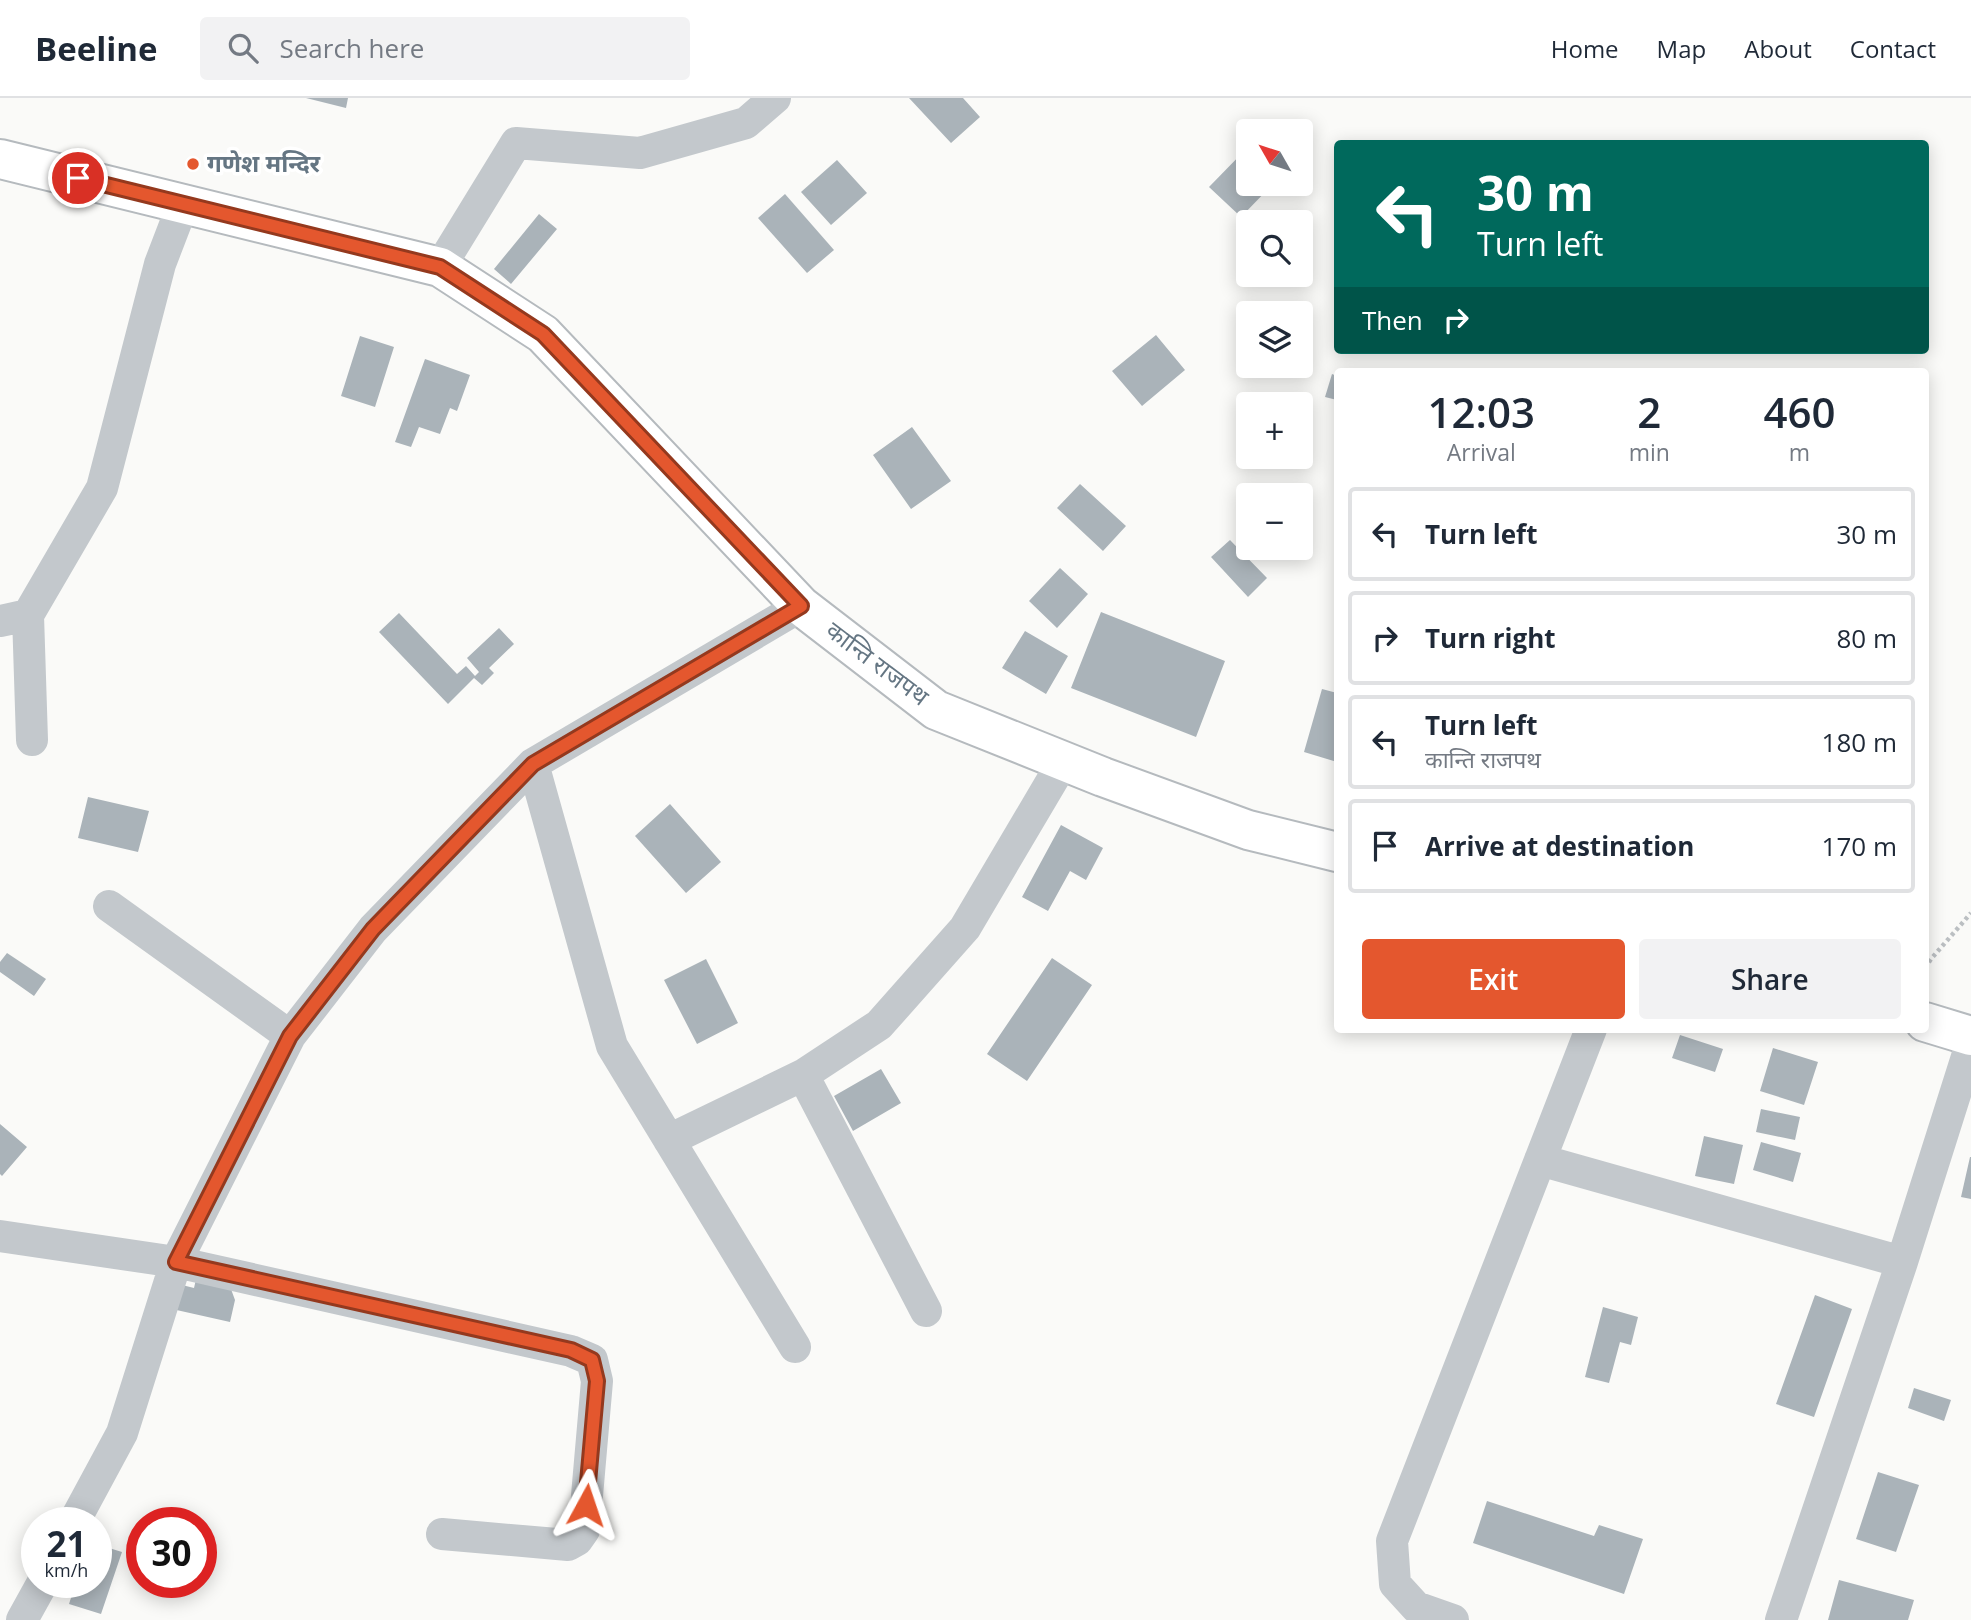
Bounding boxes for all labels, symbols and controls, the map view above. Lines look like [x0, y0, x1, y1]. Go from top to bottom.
search box [200, 17, 690, 80]
text: Beeline [35, 26, 158, 71]
icon: search [224, 29, 262, 67]
text: Search here [280, 30, 424, 66]
text: Home [1551, 32, 1619, 65]
text: Map [1657, 32, 1706, 65]
text: About [1744, 32, 1812, 65]
text: Contact [1850, 32, 1936, 65]
north arrow [1236, 119, 1312, 196]
map controls [1236, 119, 1313, 560]
place label: गणेश मन्दिर [207, 146, 321, 179]
pin [48, 148, 108, 208]
marker: गणेश मन्दिर [185, 156, 201, 172]
icon: arrive [59, 159, 97, 197]
text: 30 m [1477, 159, 1594, 225]
icon: left [1362, 168, 1453, 259]
button: search [1236, 210, 1313, 287]
text: Turn left [1477, 222, 1603, 265]
button: layers [1236, 301, 1313, 378]
icon: right [1437, 301, 1475, 339]
text: Then [1362, 302, 1423, 338]
text: 12:03 [1428, 383, 1535, 440]
text: 2 [1637, 383, 1661, 440]
text: 460 [1763, 383, 1835, 440]
button: + [1236, 392, 1313, 469]
text: Arrival [1447, 436, 1516, 468]
text: min [1629, 436, 1670, 468]
text: m [1789, 436, 1810, 468]
button: − [1236, 483, 1313, 560]
icon: left [1366, 515, 1404, 553]
text: Turn left [1425, 516, 1537, 552]
text: 30 m [1836, 516, 1897, 552]
street label: कान्ति राजपथ [820, 613, 937, 713]
icon: right [1366, 619, 1404, 657]
text: Turn right [1425, 620, 1556, 656]
text: 80 m [1836, 620, 1897, 656]
text: Turn left [1425, 707, 1537, 743]
icon: left [1366, 723, 1404, 761]
text: 180 m [1822, 724, 1897, 760]
text: कान्ति राजपथ [1425, 743, 1541, 775]
icon: arrive [1366, 827, 1404, 865]
text: Arrive at destination [1425, 828, 1694, 864]
text: 170 m [1822, 828, 1897, 864]
button: Exit [1362, 939, 1625, 1019]
button: Share [1639, 939, 1901, 1019]
position arrow [549, 1468, 623, 1542]
speed limit sign: 30 [126, 1507, 217, 1598]
text: 21 [46, 1520, 87, 1567]
text: km/h [45, 1558, 88, 1582]

